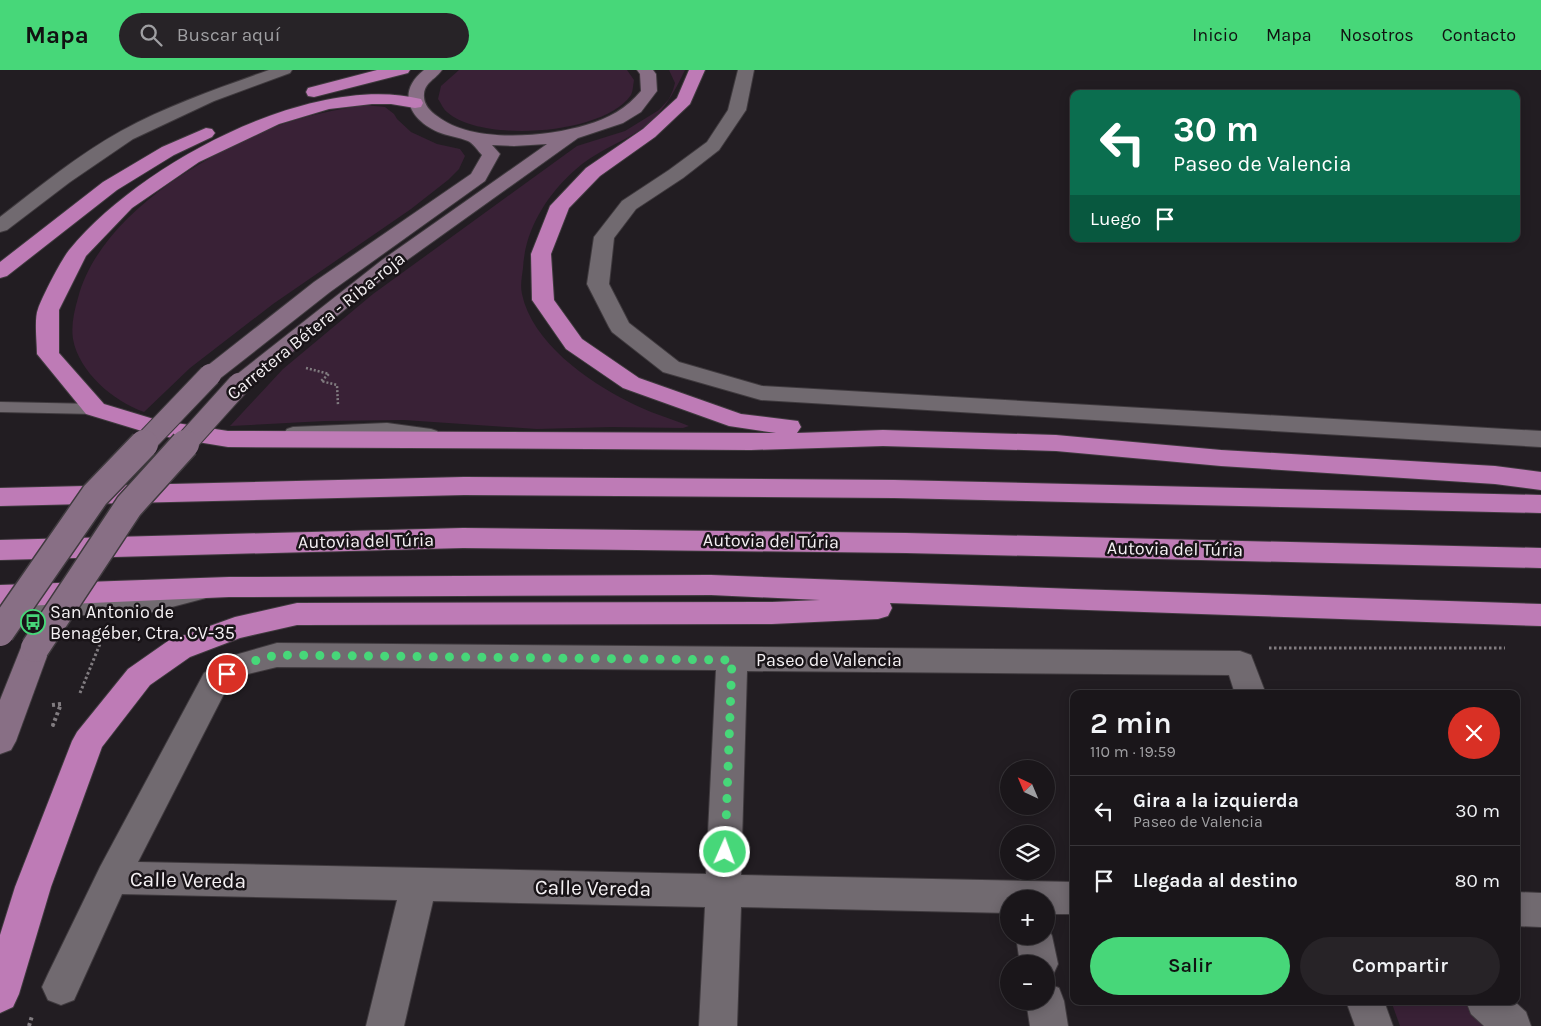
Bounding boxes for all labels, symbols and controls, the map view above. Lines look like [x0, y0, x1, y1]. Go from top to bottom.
search box [119, 13, 469, 58]
text: Mapa [25, 21, 89, 49]
icon: search [137, 21, 165, 49]
text: Buscar aquí [177, 24, 280, 46]
text: Inicio [1192, 24, 1238, 46]
text: Mapa [1266, 24, 1312, 46]
text: Nosotros [1340, 24, 1414, 46]
text: Contacto [1442, 24, 1516, 46]
text: 30 m [1173, 109, 1259, 150]
icon: left [1090, 110, 1155, 175]
text: Paseo de Valencia [1173, 151, 1352, 177]
icon: arrive [1151, 205, 1179, 233]
text: Luego [1090, 208, 1141, 230]
street label: Carretera Bétera - Riba-roja [223, 247, 409, 405]
street label: Autovia del Túria [298, 529, 434, 553]
street label: Autovia del Túria [703, 529, 839, 553]
street label: Autovia del Túria [1107, 537, 1243, 561]
place label: San Antonio de Benagéber, Ctra. CV-35 [50, 601, 235, 644]
bus stop icon: San Antonio de Benagéber, Ctra. CV-35 [20, 609, 46, 635]
street label: Paseo de Valencia [756, 649, 902, 671]
pin [206, 653, 248, 695]
icon: arrive [213, 660, 241, 688]
text: 2 min [1090, 705, 1172, 741]
button: close [1448, 707, 1500, 759]
text: 110 m · 19:59 [1090, 742, 1176, 761]
north arrow [1000, 760, 1055, 815]
map controls [1000, 760, 1055, 1010]
text: Gira a la izquierda [1133, 790, 1299, 812]
icon: left [1090, 797, 1118, 825]
text: 30 m [1455, 800, 1500, 822]
text: Paseo de Valencia [1133, 812, 1263, 831]
position arrow [698, 825, 750, 877]
button: layers [1000, 825, 1055, 880]
street label: Calle Vereda [130, 867, 246, 893]
icon: arrive [1090, 867, 1118, 895]
text: Llegada al destino [1133, 870, 1298, 892]
text: 80 m [1455, 870, 1500, 892]
street label: Calle Vereda [535, 875, 651, 901]
button: + [1000, 890, 1055, 945]
button: Salir [1090, 937, 1290, 995]
button: Compartir [1300, 937, 1500, 995]
button: − [1000, 955, 1055, 1010]

